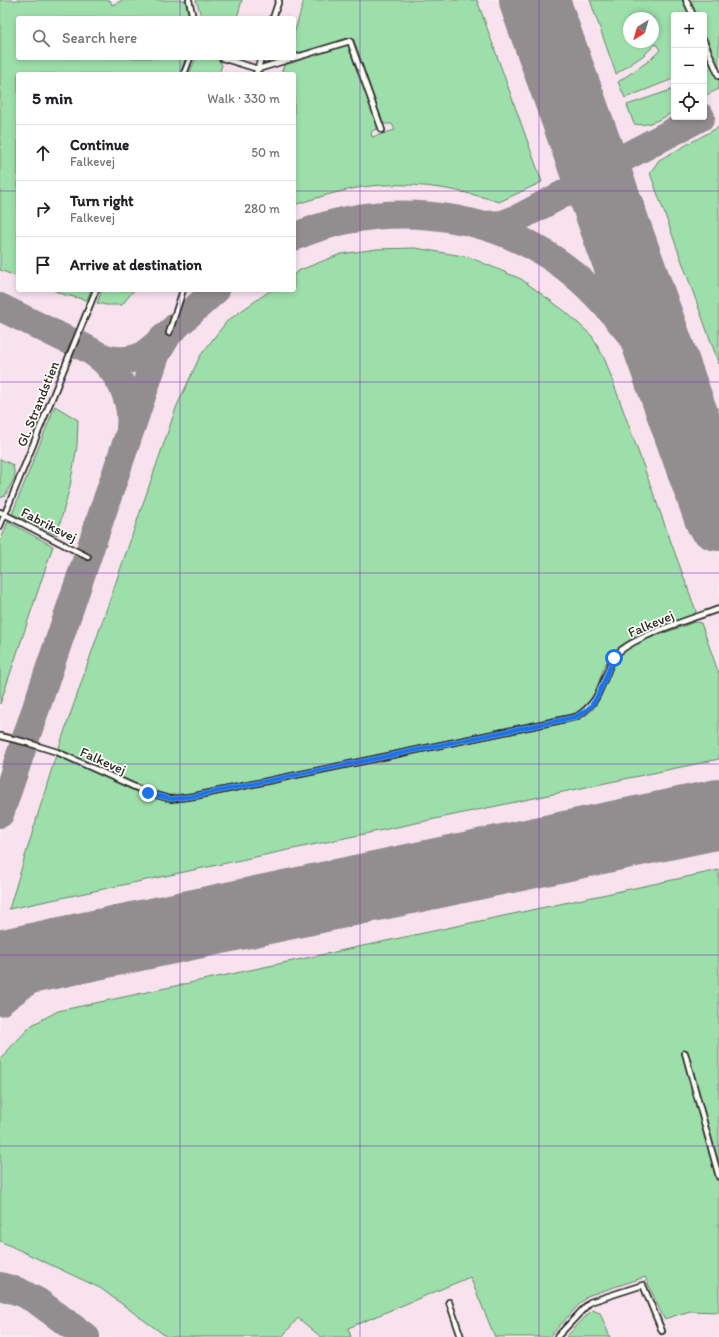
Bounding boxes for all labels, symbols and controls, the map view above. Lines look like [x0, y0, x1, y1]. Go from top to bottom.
north arrow [623, 12, 659, 48]
map controls [671, 12, 707, 120]
button: + [671, 12, 707, 48]
search box [16, 16, 296, 60]
icon: search [30, 27, 52, 49]
text: Search here [62, 29, 137, 47]
button: − [671, 48, 707, 84]
button: locate [671, 84, 707, 120]
text: 5 min [32, 88, 72, 108]
text: Walk · 330 m [207, 91, 280, 106]
text: Continue [70, 136, 129, 154]
icon: ahead [32, 142, 54, 164]
text: 50 m [251, 145, 280, 160]
text: Falkevej [70, 154, 115, 169]
text: Turn right [70, 192, 134, 210]
icon: right [32, 198, 54, 220]
text: 280 m [244, 201, 280, 216]
text: Falkevej [70, 210, 115, 225]
icon: arrive [32, 254, 54, 276]
text: Arrive at destination [70, 256, 202, 274]
street label: Gl. Strandstien [13, 358, 63, 449]
street label: Fabriksvej [18, 504, 80, 546]
street label: Falkevej [625, 607, 677, 641]
route start [605, 649, 623, 667]
street label: Falkevej [77, 743, 129, 779]
route end [139, 784, 157, 802]

